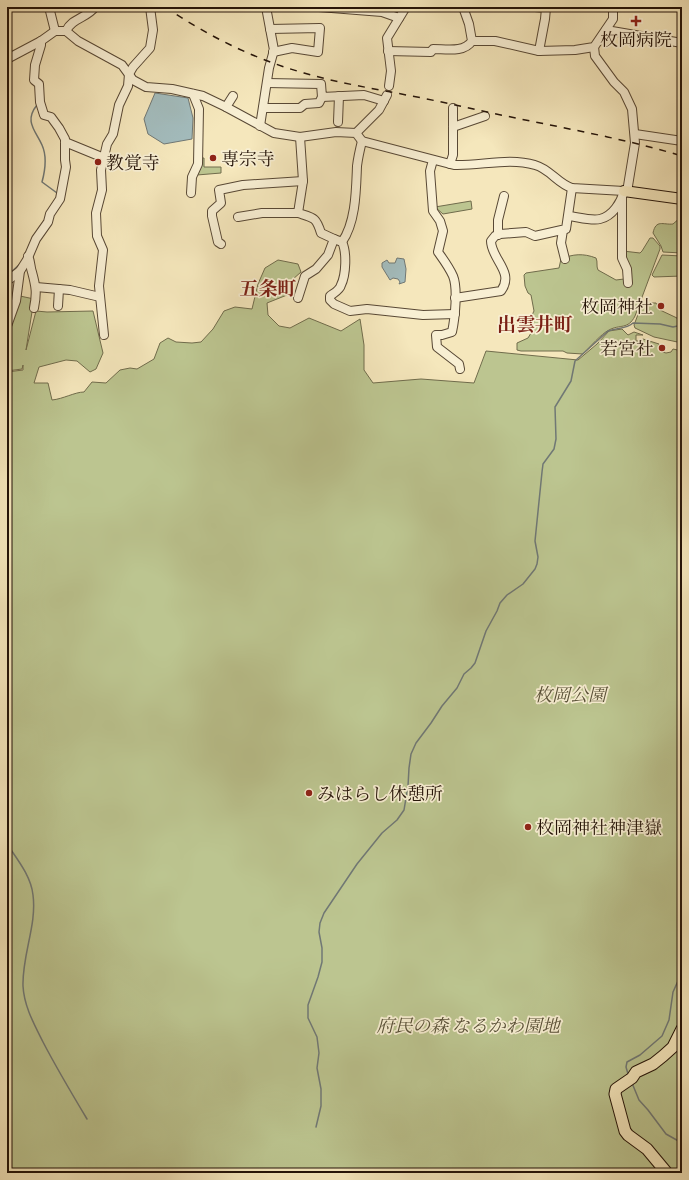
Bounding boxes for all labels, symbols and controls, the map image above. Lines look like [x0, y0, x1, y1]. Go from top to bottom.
marker: 枚岡病院 [630, 15, 642, 27]
place label: 枚岡病院 [600, 28, 672, 51]
place label: 専宗寺 [221, 147, 275, 170]
place label: 教覚寺 [106, 151, 160, 174]
marker: 専宗寺 [208, 153, 218, 163]
marker: 教覚寺 [93, 157, 103, 167]
district label: 五条町 [239, 276, 297, 301]
place label: 枚岡神社 [581, 295, 653, 318]
marker: 枚岡神社 [656, 301, 666, 311]
district label: 出雲井町 [497, 312, 573, 337]
place label: 若宮社 [600, 337, 654, 360]
marker: 若宮社 [657, 343, 667, 353]
park label: 枚岡公園 [534, 683, 609, 706]
place label: みはらし休憩所 [317, 782, 443, 805]
marker: みはらし休憩所 [304, 788, 314, 798]
place label: 枚岡神社神津嶽 [536, 816, 662, 839]
marker: 枚岡神社神津嶽 [523, 822, 533, 832]
park label: 府民の森 なるかわ園地 [376, 1014, 562, 1037]

